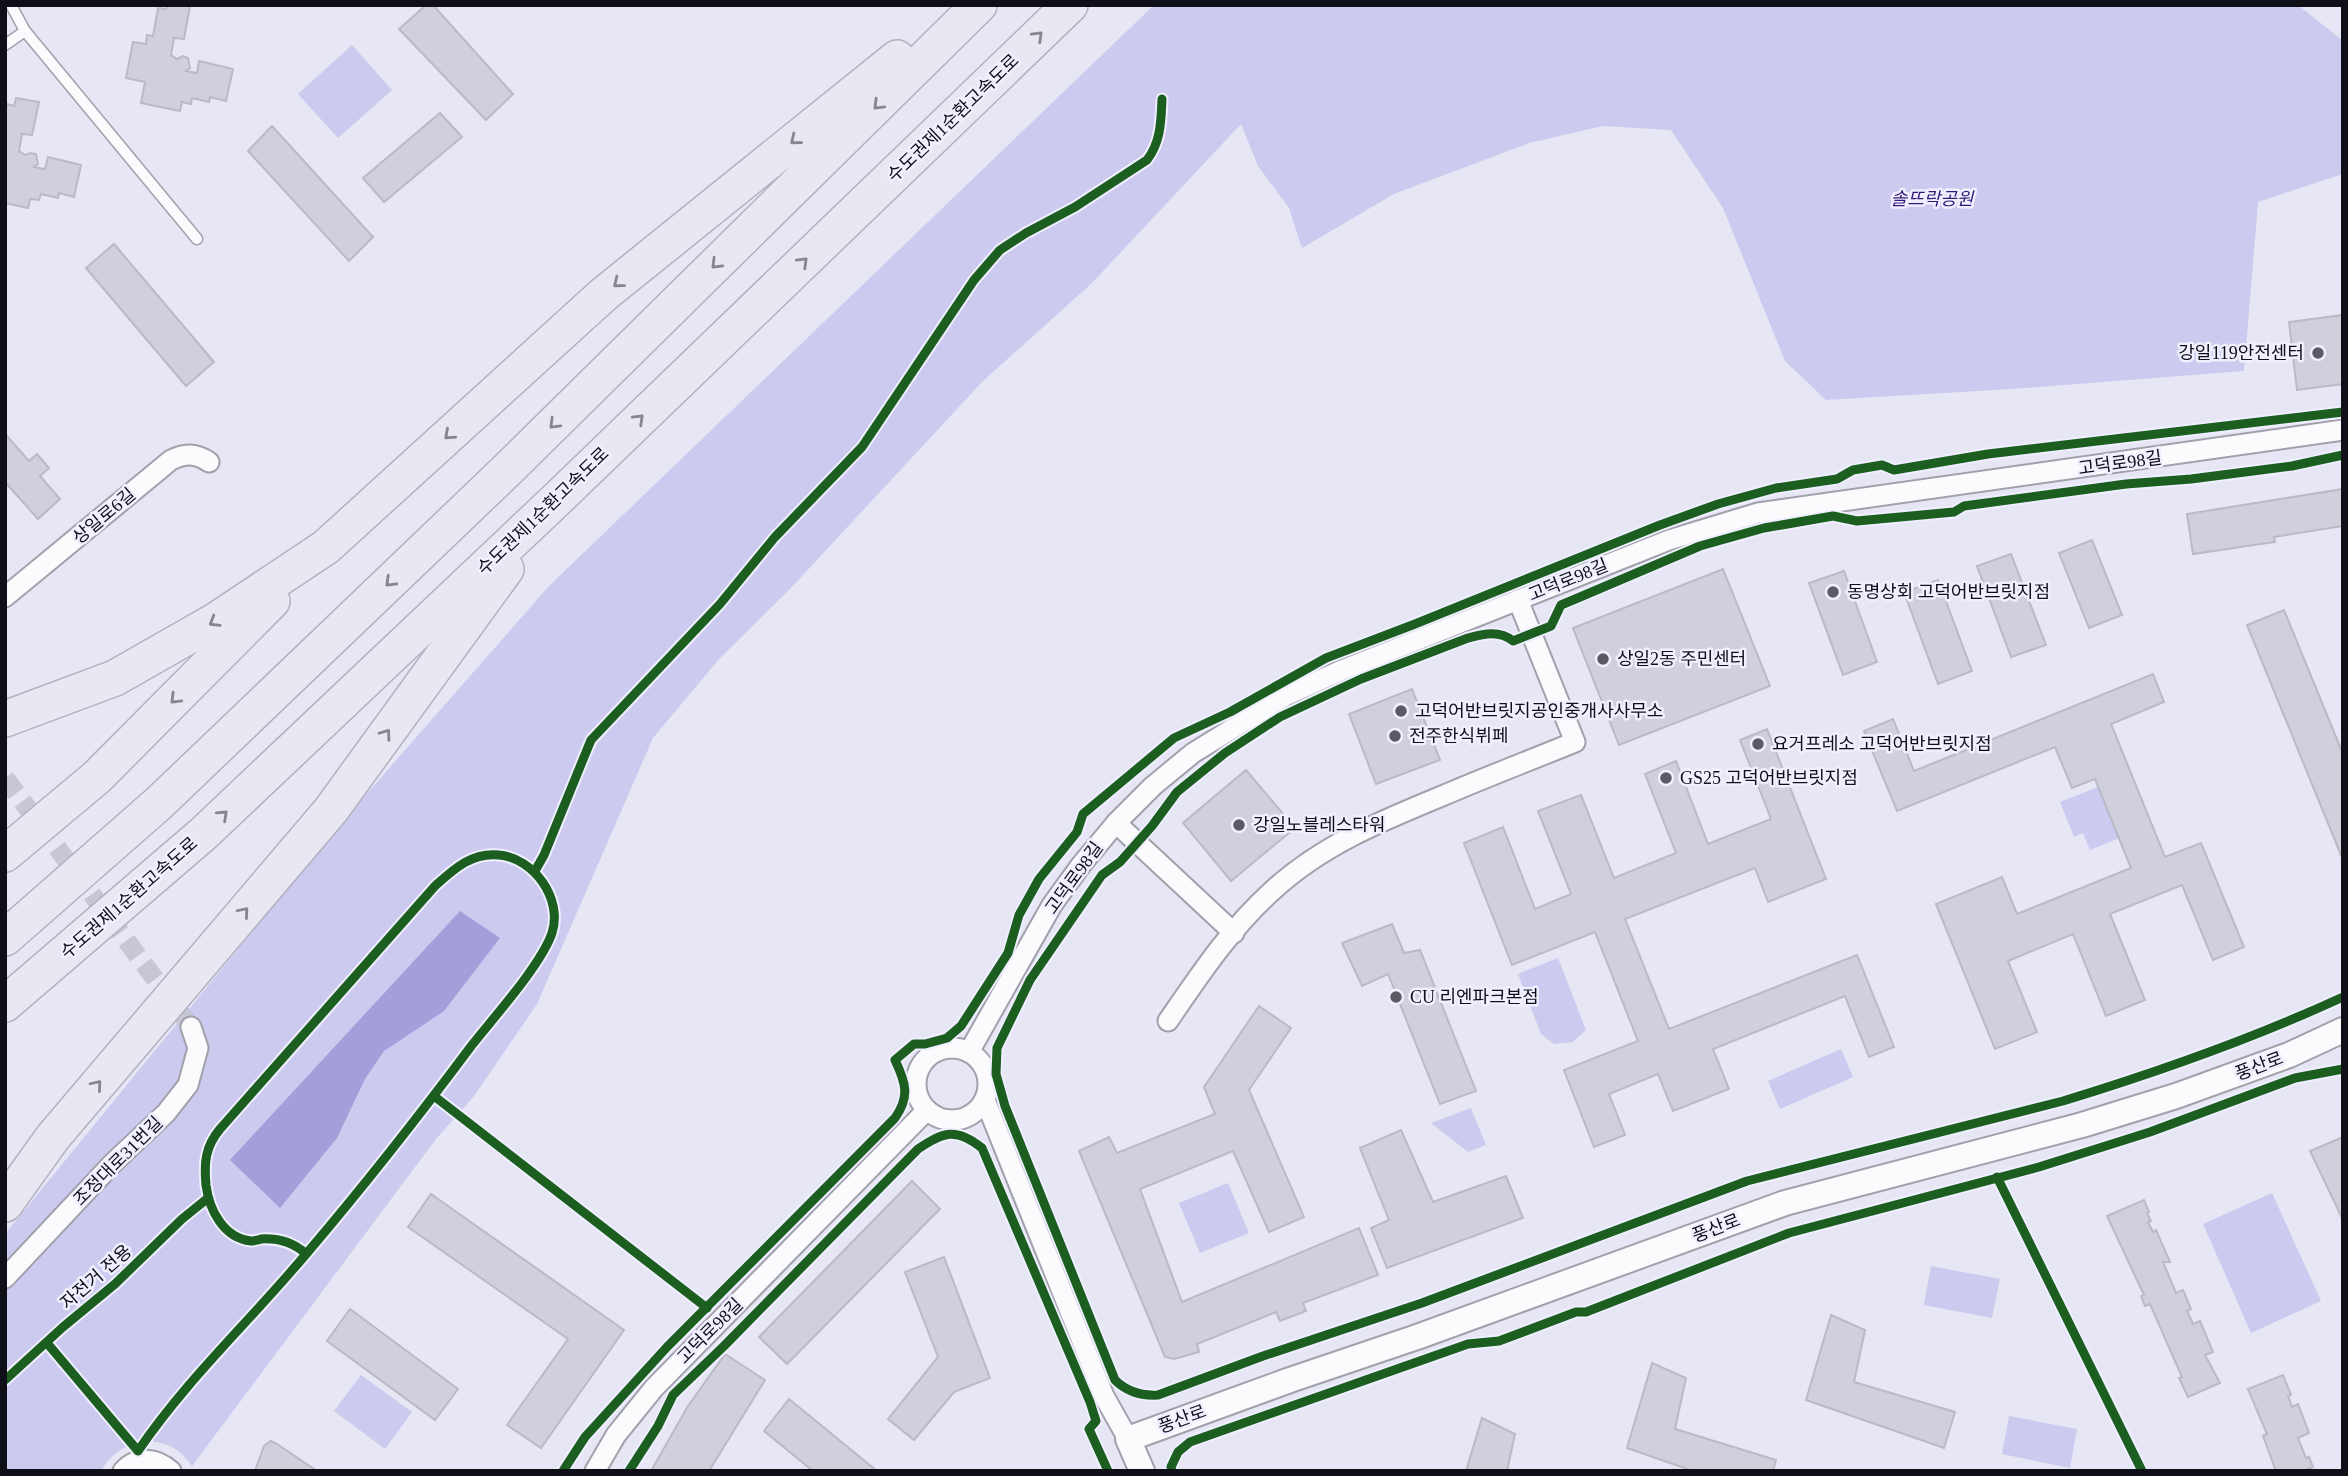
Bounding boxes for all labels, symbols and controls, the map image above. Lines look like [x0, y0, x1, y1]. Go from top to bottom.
one-way arrow [1030, 32, 1043, 45]
street label: 수도권제1순환고속도로 [883, 50, 1023, 186]
one-way arrow [873, 96, 886, 109]
one-way arrow [791, 132, 803, 145]
park label: 솔뜨락공원 [1891, 189, 1975, 209]
one-way arrow [711, 256, 724, 269]
one-way arrow [795, 257, 808, 270]
one-way arrow [613, 275, 626, 287]
place label: 강일119안전센터 [2178, 343, 2304, 363]
marker: 강일119안전센터 [2310, 345, 2326, 361]
one-way arrow [631, 415, 644, 428]
one-way arrow [550, 416, 562, 428]
one-way arrow [444, 427, 457, 439]
street label: 수도권제1순환고속도로 [473, 443, 613, 579]
street label: 고덕로98길 [2077, 447, 2163, 479]
street label: 상일로6길 [69, 484, 139, 548]
street label: 고덕로98길 [1525, 555, 1611, 605]
one-way arrow [385, 573, 398, 586]
place label: 동명상회 고덕어반브릿지점 [1847, 582, 2050, 602]
marker: 동명상회 고덕어반브릿지점 [1825, 584, 1841, 600]
one-way arrow [208, 613, 221, 626]
place label: 상일2동 주민센터 [1617, 649, 1746, 669]
marker: 상일2동 주민센터 [1595, 651, 1611, 667]
one-way arrow [170, 691, 183, 704]
place label: 고덕어반브릿지공인중개사사무소 [1415, 701, 1663, 721]
marker: 고덕어반브릿지공인중개사사무소 [1393, 703, 1409, 719]
place label: 전주한식뷔페 [1409, 726, 1508, 746]
marker: 전주한식뷔페 [1387, 728, 1403, 744]
one-way arrow [378, 729, 390, 742]
place label: 요거프레소 고덕어반브릿지점 [1772, 734, 1992, 754]
marker: 요거프레소 고덕어반브릿지점 [1750, 736, 1766, 752]
place label: GS25 고덕어반브릿지점 [1680, 768, 1858, 788]
marker: GS25 고덕어반브릿지점 [1658, 770, 1674, 786]
one-way arrow [215, 810, 228, 823]
place label: 강일노블레스타워 [1253, 815, 1385, 835]
marker: 강일노블레스타워 [1231, 817, 1247, 833]
street label: 수도권제1순환고속도로 [57, 833, 201, 963]
street label: 고덕로98길 [1041, 838, 1107, 918]
one-way arrow [236, 907, 248, 920]
place label: CU 리엔파크본점 [1410, 987, 1539, 1007]
marker: CU 리엔파크본점 [1388, 989, 1404, 1005]
street label: 풍산로 [2232, 1048, 2286, 1084]
one-way arrow [89, 1080, 101, 1093]
street label: 조정대로31번길 [69, 1112, 167, 1210]
street label: 풍산로 [1689, 1210, 1743, 1246]
street label: 자전거 전용 [56, 1241, 136, 1313]
street label: 고덕로98길 [673, 1294, 747, 1368]
street label: 풍산로 [1155, 1401, 1209, 1437]

